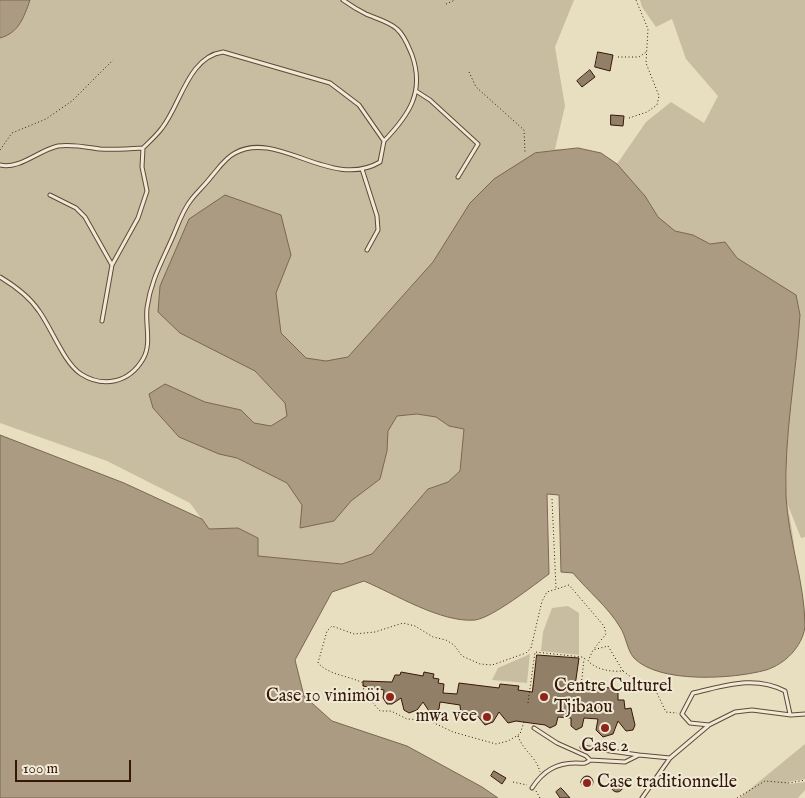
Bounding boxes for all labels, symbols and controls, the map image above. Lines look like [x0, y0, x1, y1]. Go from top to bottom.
place label: Centre Culturel Tjibaou [554, 676, 672, 719]
place label: Case 10 vinimöi [266, 686, 380, 708]
marker: Case 10 vinimöi [384, 691, 396, 703]
marker: Centre Culturel Tjibaou [538, 691, 550, 703]
place label: mwa vee [415, 706, 477, 728]
marker: mwa vee [481, 711, 493, 723]
marker: Case 2 [599, 722, 611, 734]
place label: Case 2 [581, 736, 629, 758]
scale bar [18, 750, 134, 782]
text: 100 m [23, 759, 58, 778]
place label: Case traditionnelle [597, 772, 737, 794]
marker: Case traditionnelle [581, 777, 593, 789]

